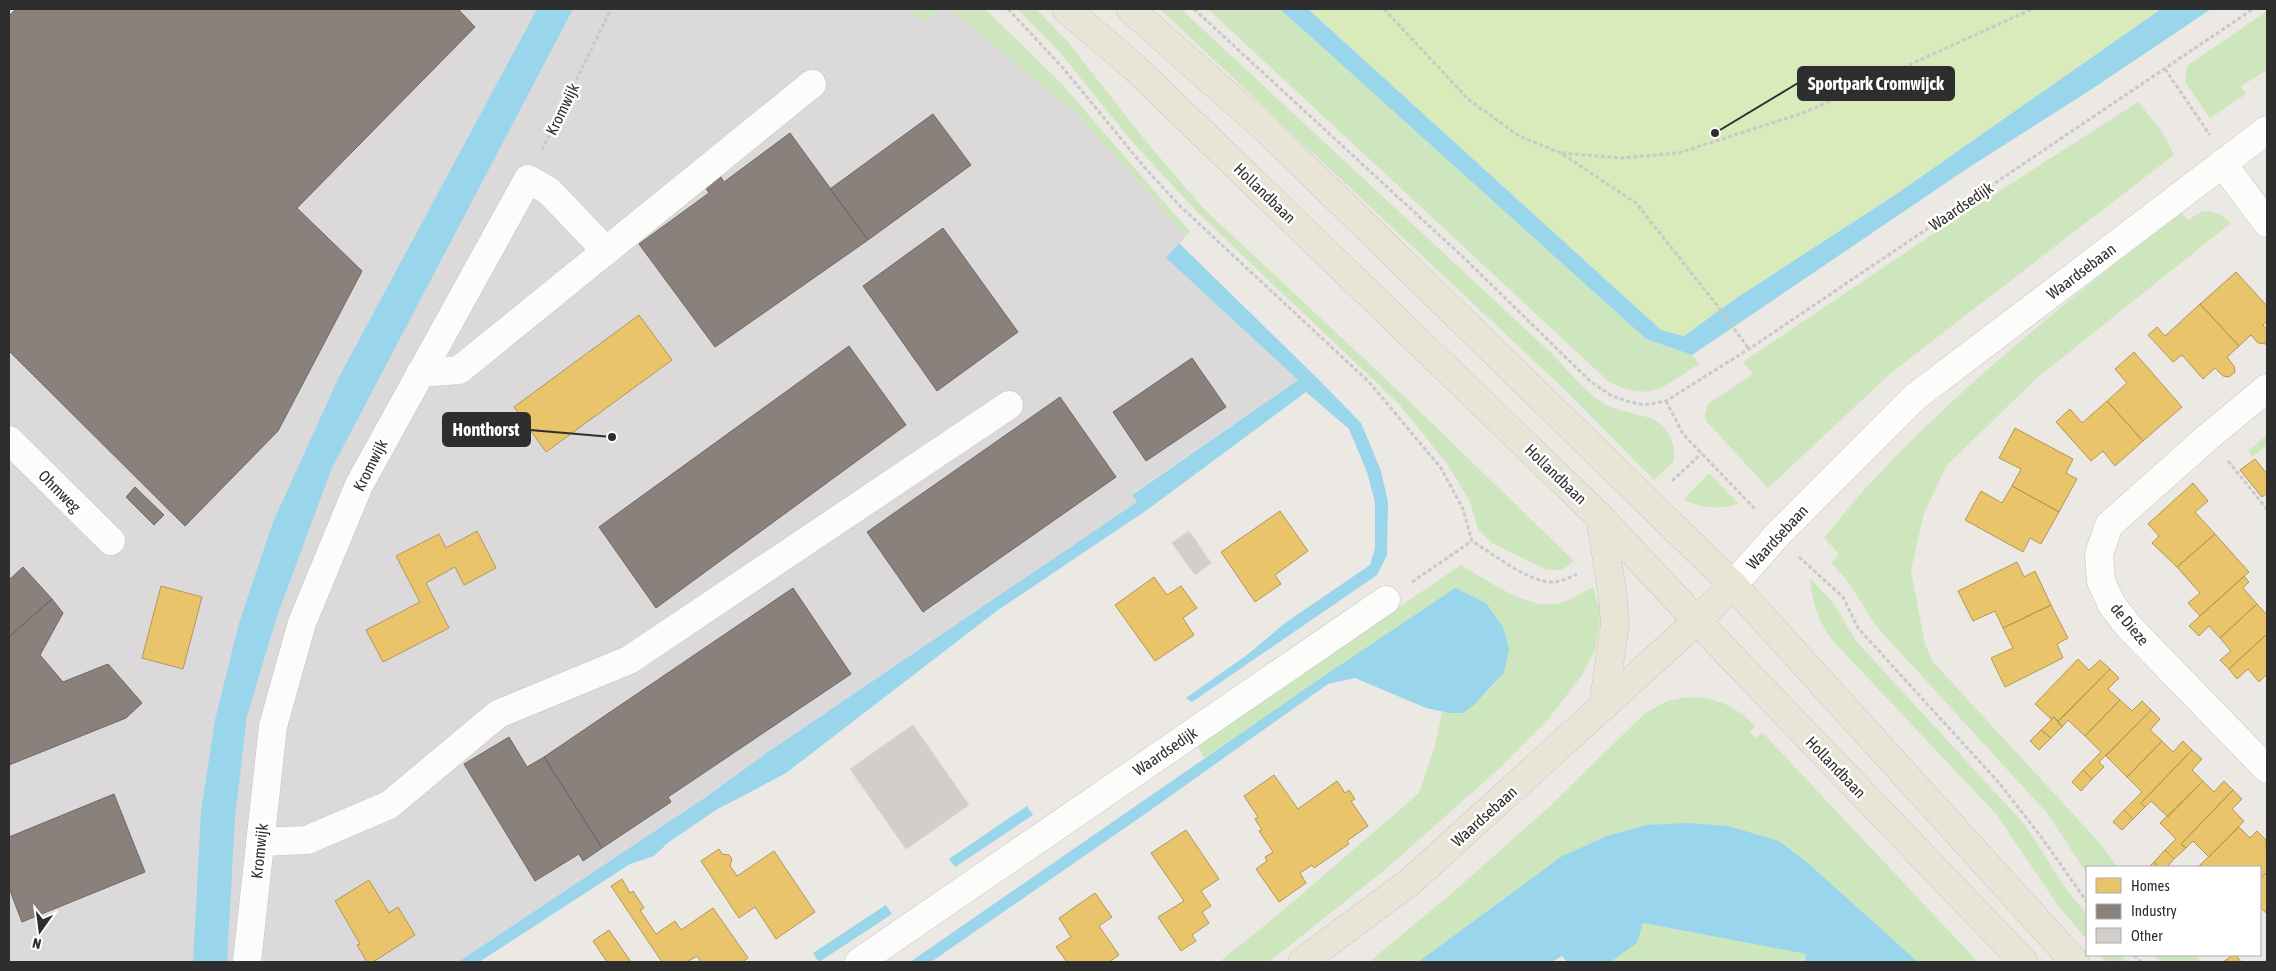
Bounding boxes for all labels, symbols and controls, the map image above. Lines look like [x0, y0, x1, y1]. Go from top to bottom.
callout: Sportpark Cromwijck [1798, 67, 1954, 100]
text: Sportpark Cromwijck [1808, 73, 1945, 94]
street label: Kromwijk [542, 80, 583, 138]
street label: Hollandbaan [1231, 159, 1299, 227]
street label: Waardsedijk [1926, 178, 1997, 235]
street label: Waardsebaan [2043, 239, 2119, 303]
callout: Honthorst [443, 413, 530, 446]
text: Honthorst [453, 419, 520, 440]
street label: Kromwijk [349, 436, 392, 494]
street label: Hollandbaan [1522, 440, 1590, 508]
street label: Ohmweg [34, 466, 85, 517]
street label: Waardsebaan [1743, 501, 1811, 573]
street label: de Dieze [2107, 599, 2153, 649]
street label: Waardsedijk [1130, 723, 1201, 780]
street label: Hollandbaan [1802, 733, 1870, 801]
street label: Waardsebaan [1448, 782, 1520, 850]
street label: Kromwijk [247, 822, 272, 880]
legend [2086, 866, 2261, 956]
text: Homes [2131, 877, 2170, 894]
text: Industry [2131, 902, 2177, 919]
north arrow [15, 906, 65, 956]
text: Other [2131, 927, 2163, 944]
text: N [31, 935, 43, 952]

